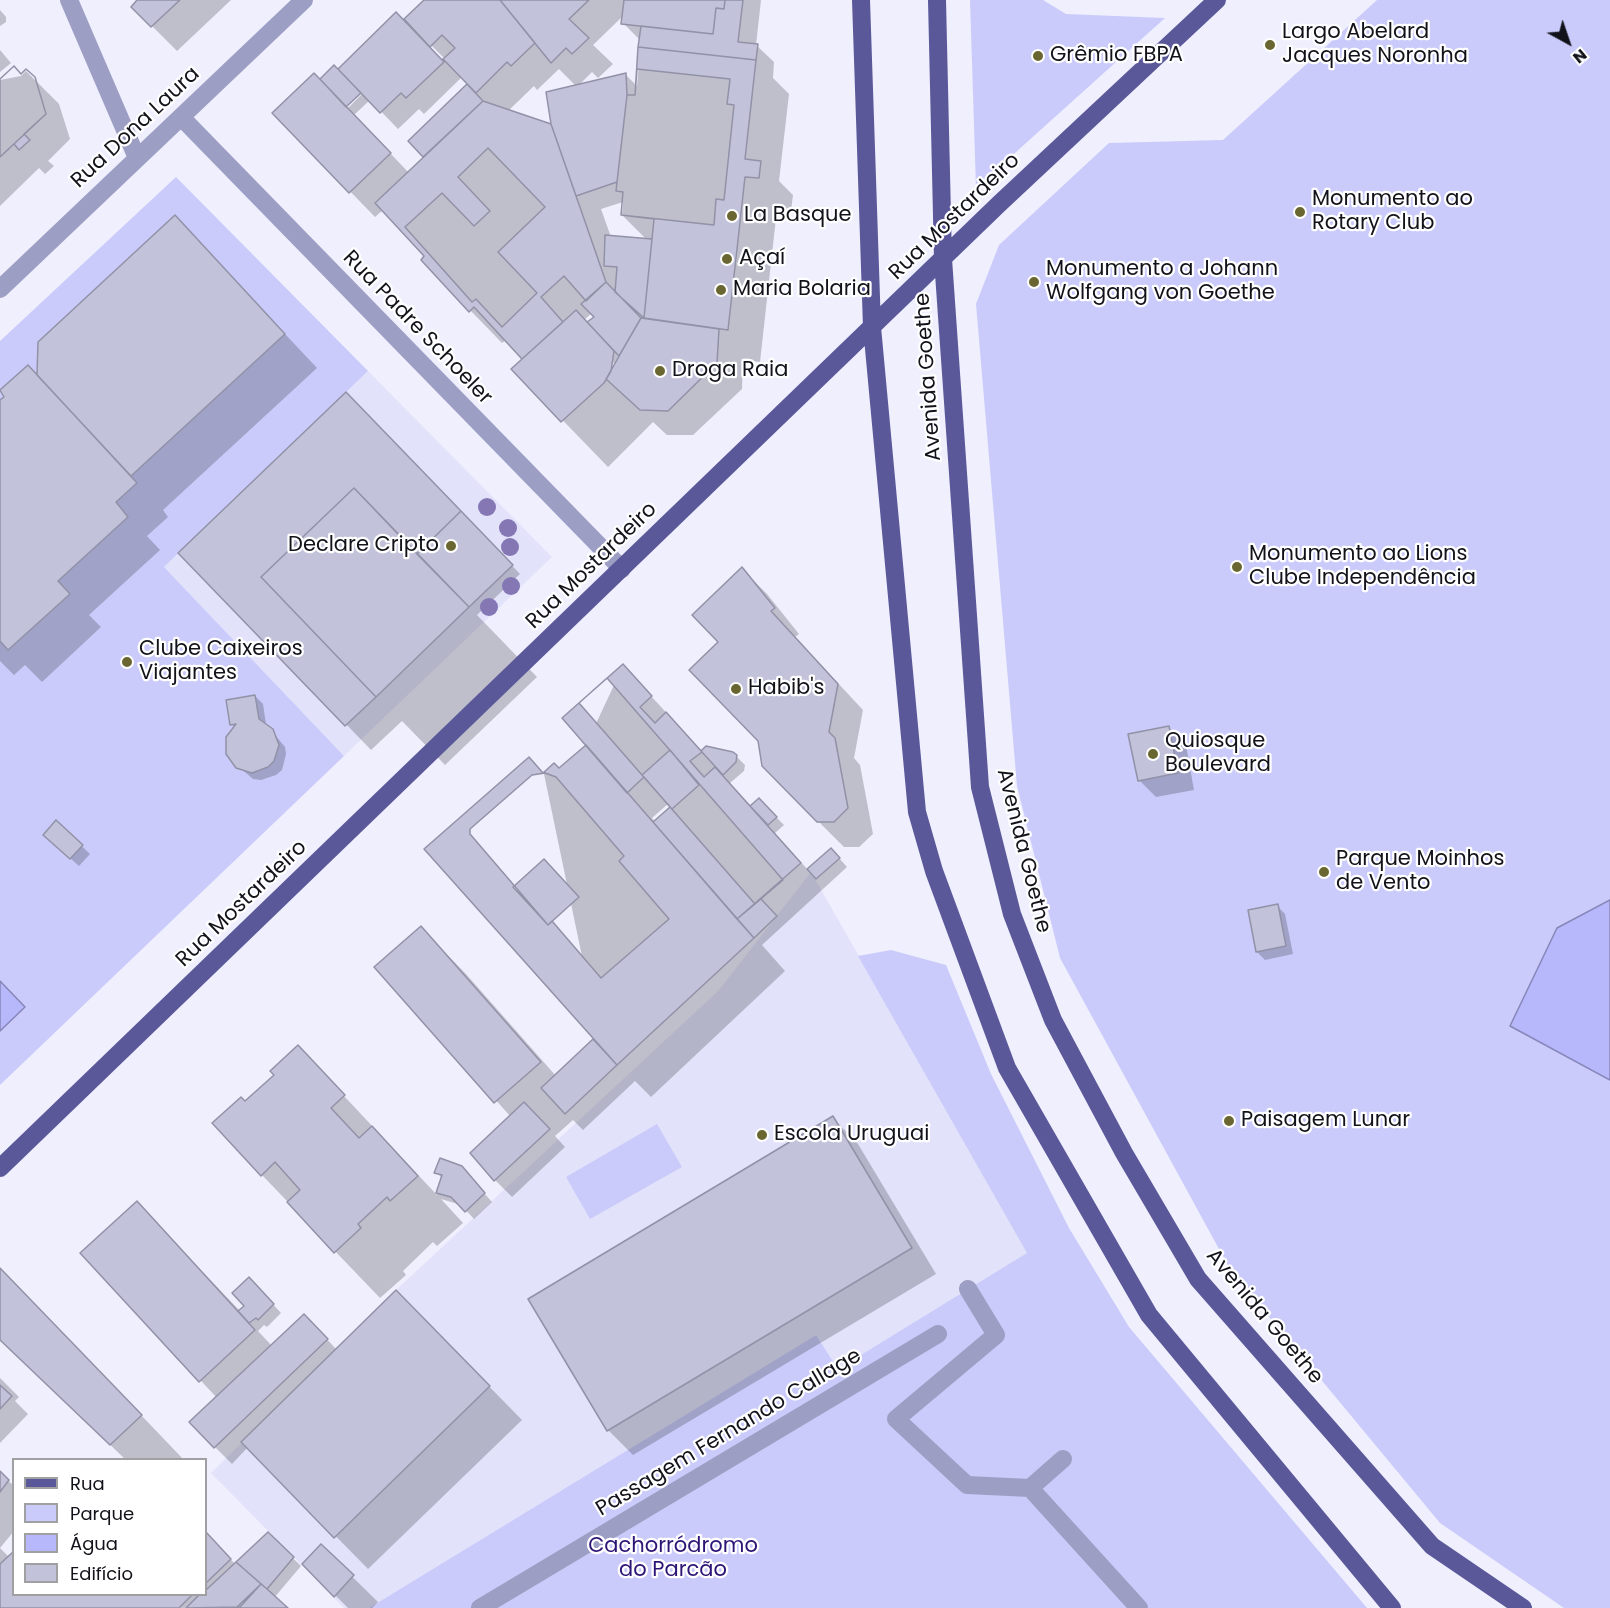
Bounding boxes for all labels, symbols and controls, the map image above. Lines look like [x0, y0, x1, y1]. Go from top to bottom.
north arrow [1538, 12, 1598, 72]
place label: Largo Abelard Jacques Noronha [1282, 20, 1468, 70]
marker: Largo Abelard Jacques Noronha [1263, 38, 1277, 52]
place label: Grêmio FBPA [1050, 43, 1183, 69]
text: N [1568, 43, 1592, 69]
marker: Grêmio FBPA [1031, 49, 1045, 63]
street label: Rua Dona Laura [67, 62, 205, 194]
street label: Rua Mostardeiro [884, 148, 1026, 286]
place label: Monumento ao Rotary Club [1312, 187, 1473, 237]
place label: La Basque [744, 203, 852, 229]
marker: Monumento ao Rotary Club [1293, 205, 1307, 219]
marker: La Basque [725, 209, 739, 223]
street label: Rua Padre Schoeler [337, 246, 497, 410]
place label: Açaí [739, 246, 785, 272]
marker: Açaí [720, 252, 734, 266]
place label: Monumento a Johann Wolfgang von Goethe [1046, 257, 1278, 307]
marker: Monumento a Johann Wolfgang von Goethe [1027, 275, 1041, 289]
place label: Maria Bolaria [733, 277, 871, 303]
marker: Maria Bolaria [714, 283, 728, 297]
street label: Avenida Goethe [911, 292, 947, 462]
place label: Droga Raia [672, 358, 788, 384]
marker: Droga Raia [653, 364, 667, 378]
street label: Rua Mostardeiro [521, 497, 663, 635]
place label: Declare Cripto [288, 533, 439, 559]
marker: Declare Cripto [444, 539, 458, 553]
place label: Monumento ao Lions Clube Independência [1249, 542, 1476, 592]
marker: Monumento ao Lions Clube Independência [1230, 560, 1244, 574]
place label: Clube Caixeiros Viajantes [139, 637, 303, 687]
marker: Clube Caixeiros Viajantes [120, 655, 134, 669]
place label: Habib's [748, 676, 825, 702]
marker: Habib's [729, 682, 743, 696]
place label: Quiosque Boulevard [1165, 729, 1271, 779]
marker: Quiosque Boulevard [1146, 747, 1160, 761]
street label: Avenida Goethe [990, 766, 1056, 936]
street label: Rua Mostardeiro [171, 835, 313, 973]
place label: Parque Moinhos de Vento [1336, 847, 1504, 897]
marker: Parque Moinhos de Vento [1317, 865, 1331, 879]
place label: Paisagem Lunar [1241, 1108, 1410, 1134]
marker: Paisagem Lunar [1222, 1114, 1236, 1128]
place label: Escola Uruguai [774, 1122, 929, 1148]
marker: Escola Uruguai [755, 1128, 769, 1142]
street label: Avenida Goethe [1200, 1244, 1328, 1390]
street label: Passagem Fernando Callage [592, 1344, 866, 1522]
legend [12, 1458, 207, 1596]
text: Rua [70, 1471, 105, 1496]
text: Parque [70, 1501, 134, 1526]
text: Água [70, 1531, 118, 1556]
park label: Cachorródromo do Parcão [588, 1534, 758, 1584]
text: Edifício [70, 1561, 133, 1586]

